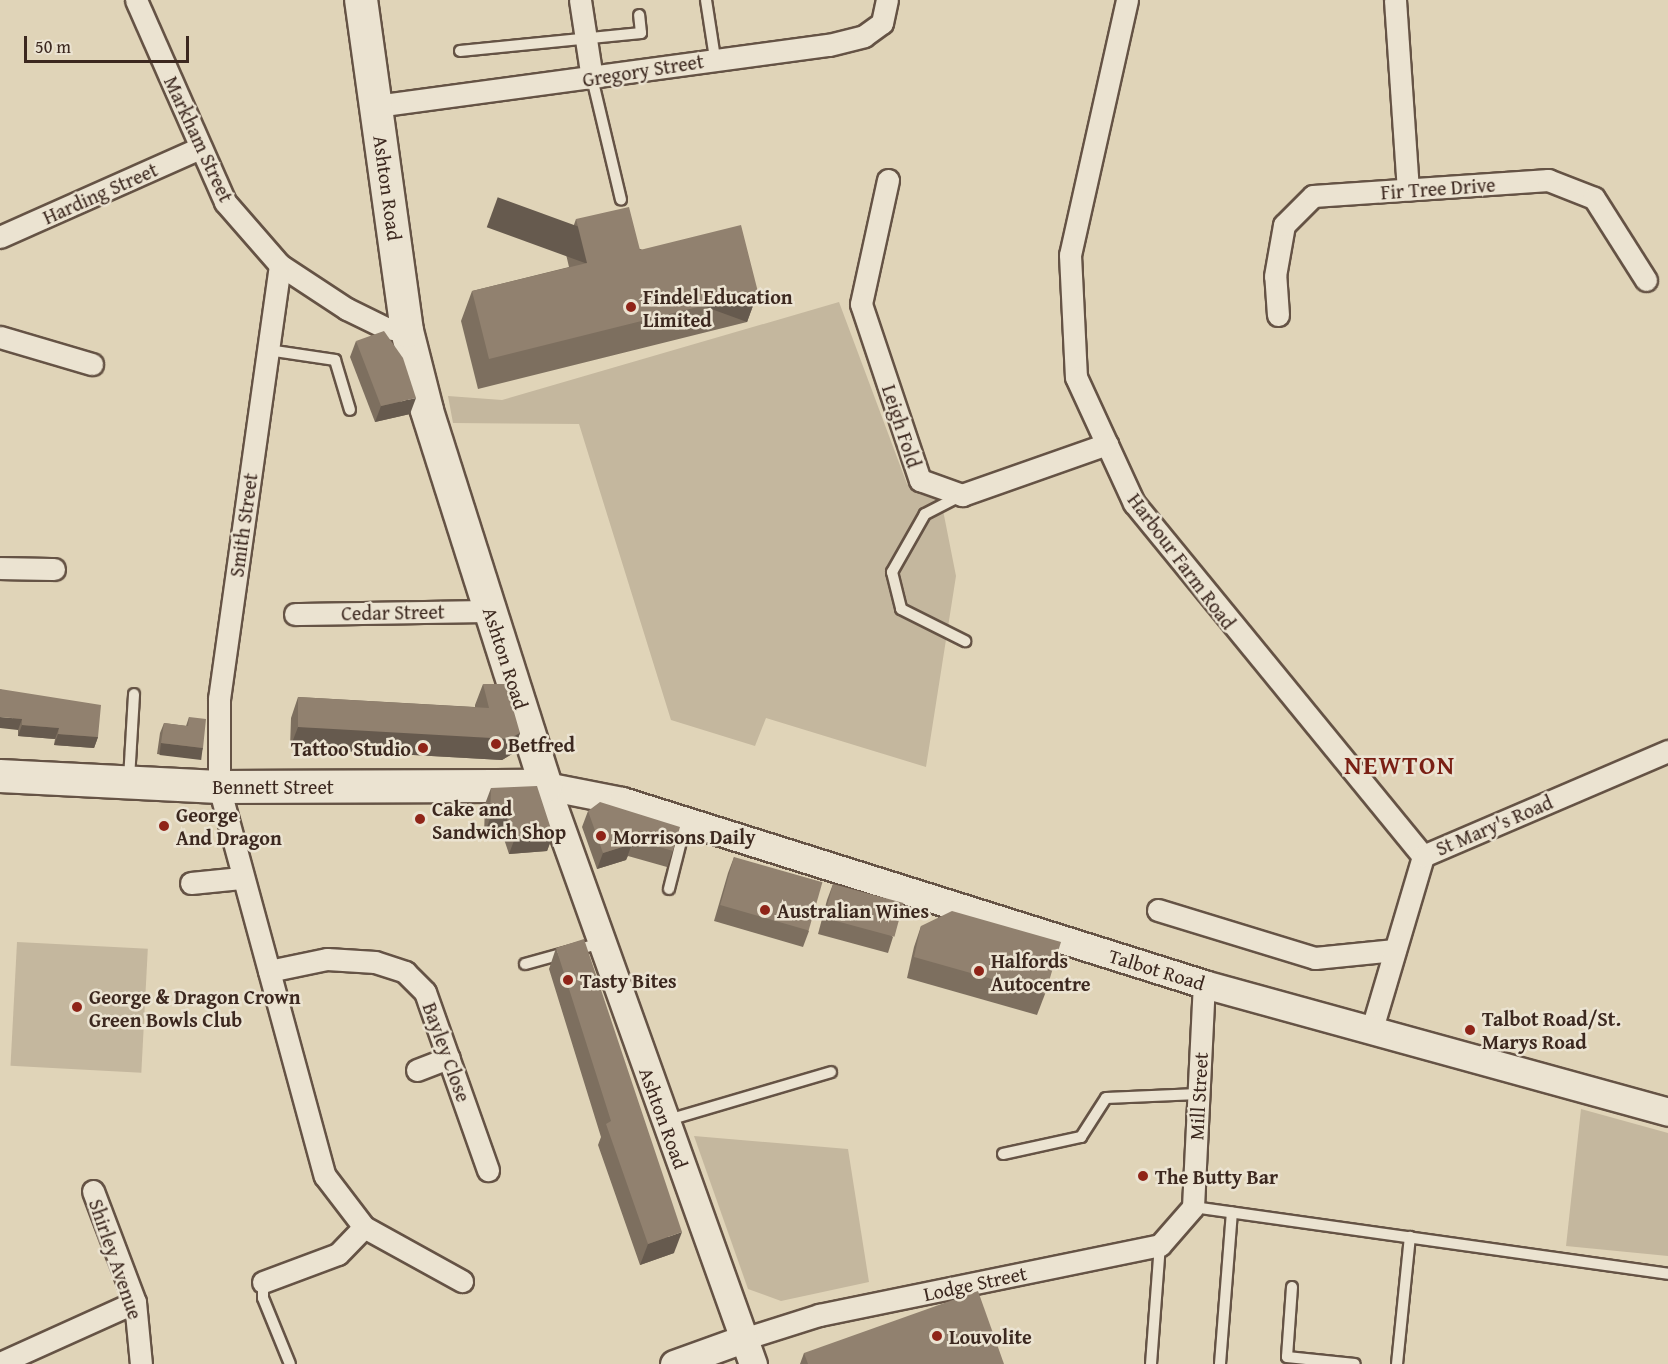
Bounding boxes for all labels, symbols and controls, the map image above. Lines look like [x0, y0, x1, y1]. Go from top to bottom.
scale bar [27, 24, 192, 62]
text: 50 m [35, 33, 71, 60]
street label: Gregory Street [581, 49, 705, 91]
street label: Markham Street [159, 72, 239, 206]
street label: Ashton Road [369, 134, 407, 242]
street label: Harding Street [39, 157, 161, 229]
street label: Fir Tree Drive [1380, 172, 1496, 204]
place label: Findel Education Limited [643, 284, 793, 331]
marker: Findel Education Limited [624, 300, 638, 314]
street label: Leigh Fold [877, 381, 927, 471]
street label: Smith Street [224, 471, 262, 579]
street label: Harbour Farm Road [1123, 488, 1241, 634]
street label: Cedar Street [341, 599, 445, 625]
street label: Ashton Road [478, 604, 534, 712]
place label: Betfred [508, 732, 575, 756]
place label: Tattoo Studio [291, 736, 411, 760]
marker: Betfred [489, 737, 503, 751]
marker: Tattoo Studio [416, 741, 430, 755]
district label: NEWTON [1344, 749, 1456, 781]
street label: Bennett Street [212, 774, 334, 798]
street label: St Mary's Road [1432, 790, 1556, 860]
place label: Cake and Sandwich Shop [432, 796, 566, 843]
place label: George And Dragon [176, 802, 282, 849]
marker: Cake and Sandwich Shop [413, 812, 427, 826]
marker: George And Dragon [157, 819, 171, 833]
place label: Morrisons Daily [613, 824, 755, 848]
marker: Morrisons Daily [594, 829, 608, 843]
place label: Australian Wines [777, 898, 929, 922]
marker: Australian Wines [758, 903, 772, 917]
street label: Talbot Road [1106, 943, 1208, 995]
place label: Halfords Autocentre [991, 948, 1091, 995]
marker: Halfords Autocentre [972, 964, 986, 978]
place label: Tasty Bites [580, 968, 677, 992]
marker: Tasty Bites [561, 973, 575, 987]
place label: George & Dragon Crown Green Bowls Club [89, 984, 300, 1031]
street label: Bayley Close [418, 999, 476, 1105]
marker: George & Dragon Crown Green Bowls Club [70, 1000, 84, 1014]
place label: Talbot Road/St. Marys Road [1482, 1006, 1621, 1053]
marker: Talbot Road/St. Marys Road [1463, 1023, 1477, 1037]
street label: Mill Street [1184, 1051, 1212, 1141]
street label: Ashton Road [635, 1064, 693, 1172]
place label: The Butty Bar [1155, 1164, 1278, 1188]
marker: The Butty Bar [1136, 1169, 1150, 1183]
street label: Shirley Avenue [84, 1196, 148, 1322]
street label: Lodge Street [921, 1260, 1029, 1306]
place label: Louvolite [949, 1324, 1032, 1348]
marker: Louvolite [930, 1329, 944, 1343]

